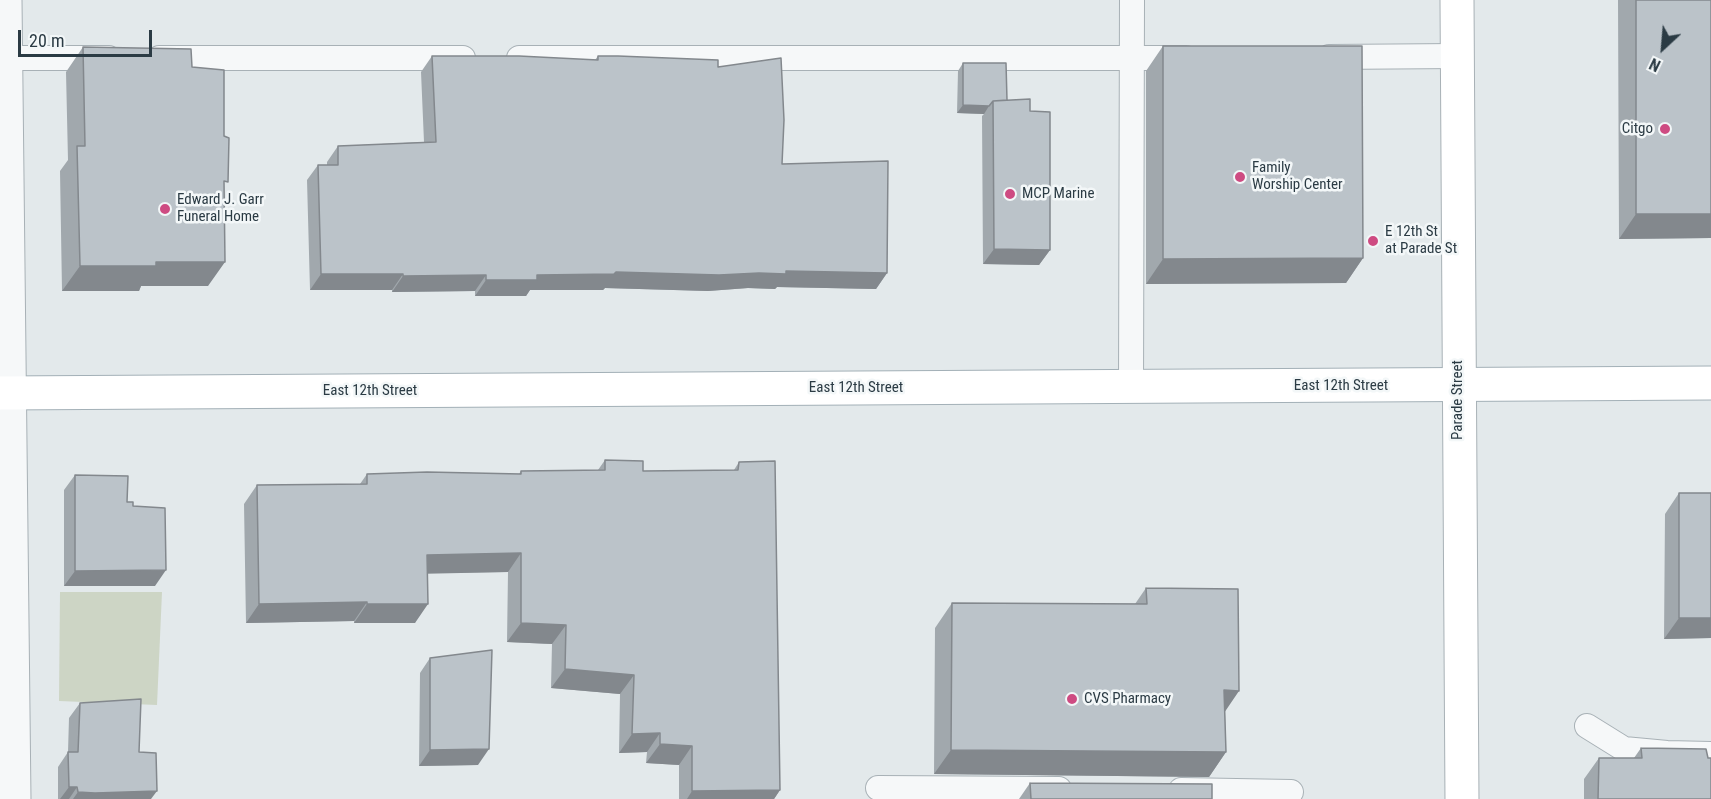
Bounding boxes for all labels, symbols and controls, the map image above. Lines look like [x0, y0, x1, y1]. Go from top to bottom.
scale bar [21, 18, 154, 56]
north arrow [1633, 18, 1693, 78]
text: 20 m [29, 30, 64, 51]
text: N [1646, 54, 1663, 75]
place label: Citgo [1622, 120, 1653, 138]
marker: Citgo [1658, 122, 1672, 136]
place label: Family Worship Center [1252, 159, 1343, 194]
marker: Family Worship Center [1233, 170, 1247, 184]
place label: MCP Marine [1022, 185, 1094, 203]
marker: MCP Marine [1003, 187, 1017, 201]
place label: Edward J. Garr Funeral Home [177, 191, 264, 226]
marker: Edward J. Garr Funeral Home [158, 202, 172, 216]
place label: E 12th St at Parade St [1385, 223, 1457, 258]
marker: E 12th St at Parade St [1366, 234, 1380, 248]
street label: Parade Street [1449, 360, 1467, 440]
street label: East 12th Street [1294, 377, 1388, 395]
street label: East 12th Street [809, 379, 903, 397]
street label: East 12th Street [323, 382, 417, 400]
place label: CVS Pharmacy [1084, 690, 1171, 708]
marker: CVS Pharmacy [1065, 692, 1079, 706]

